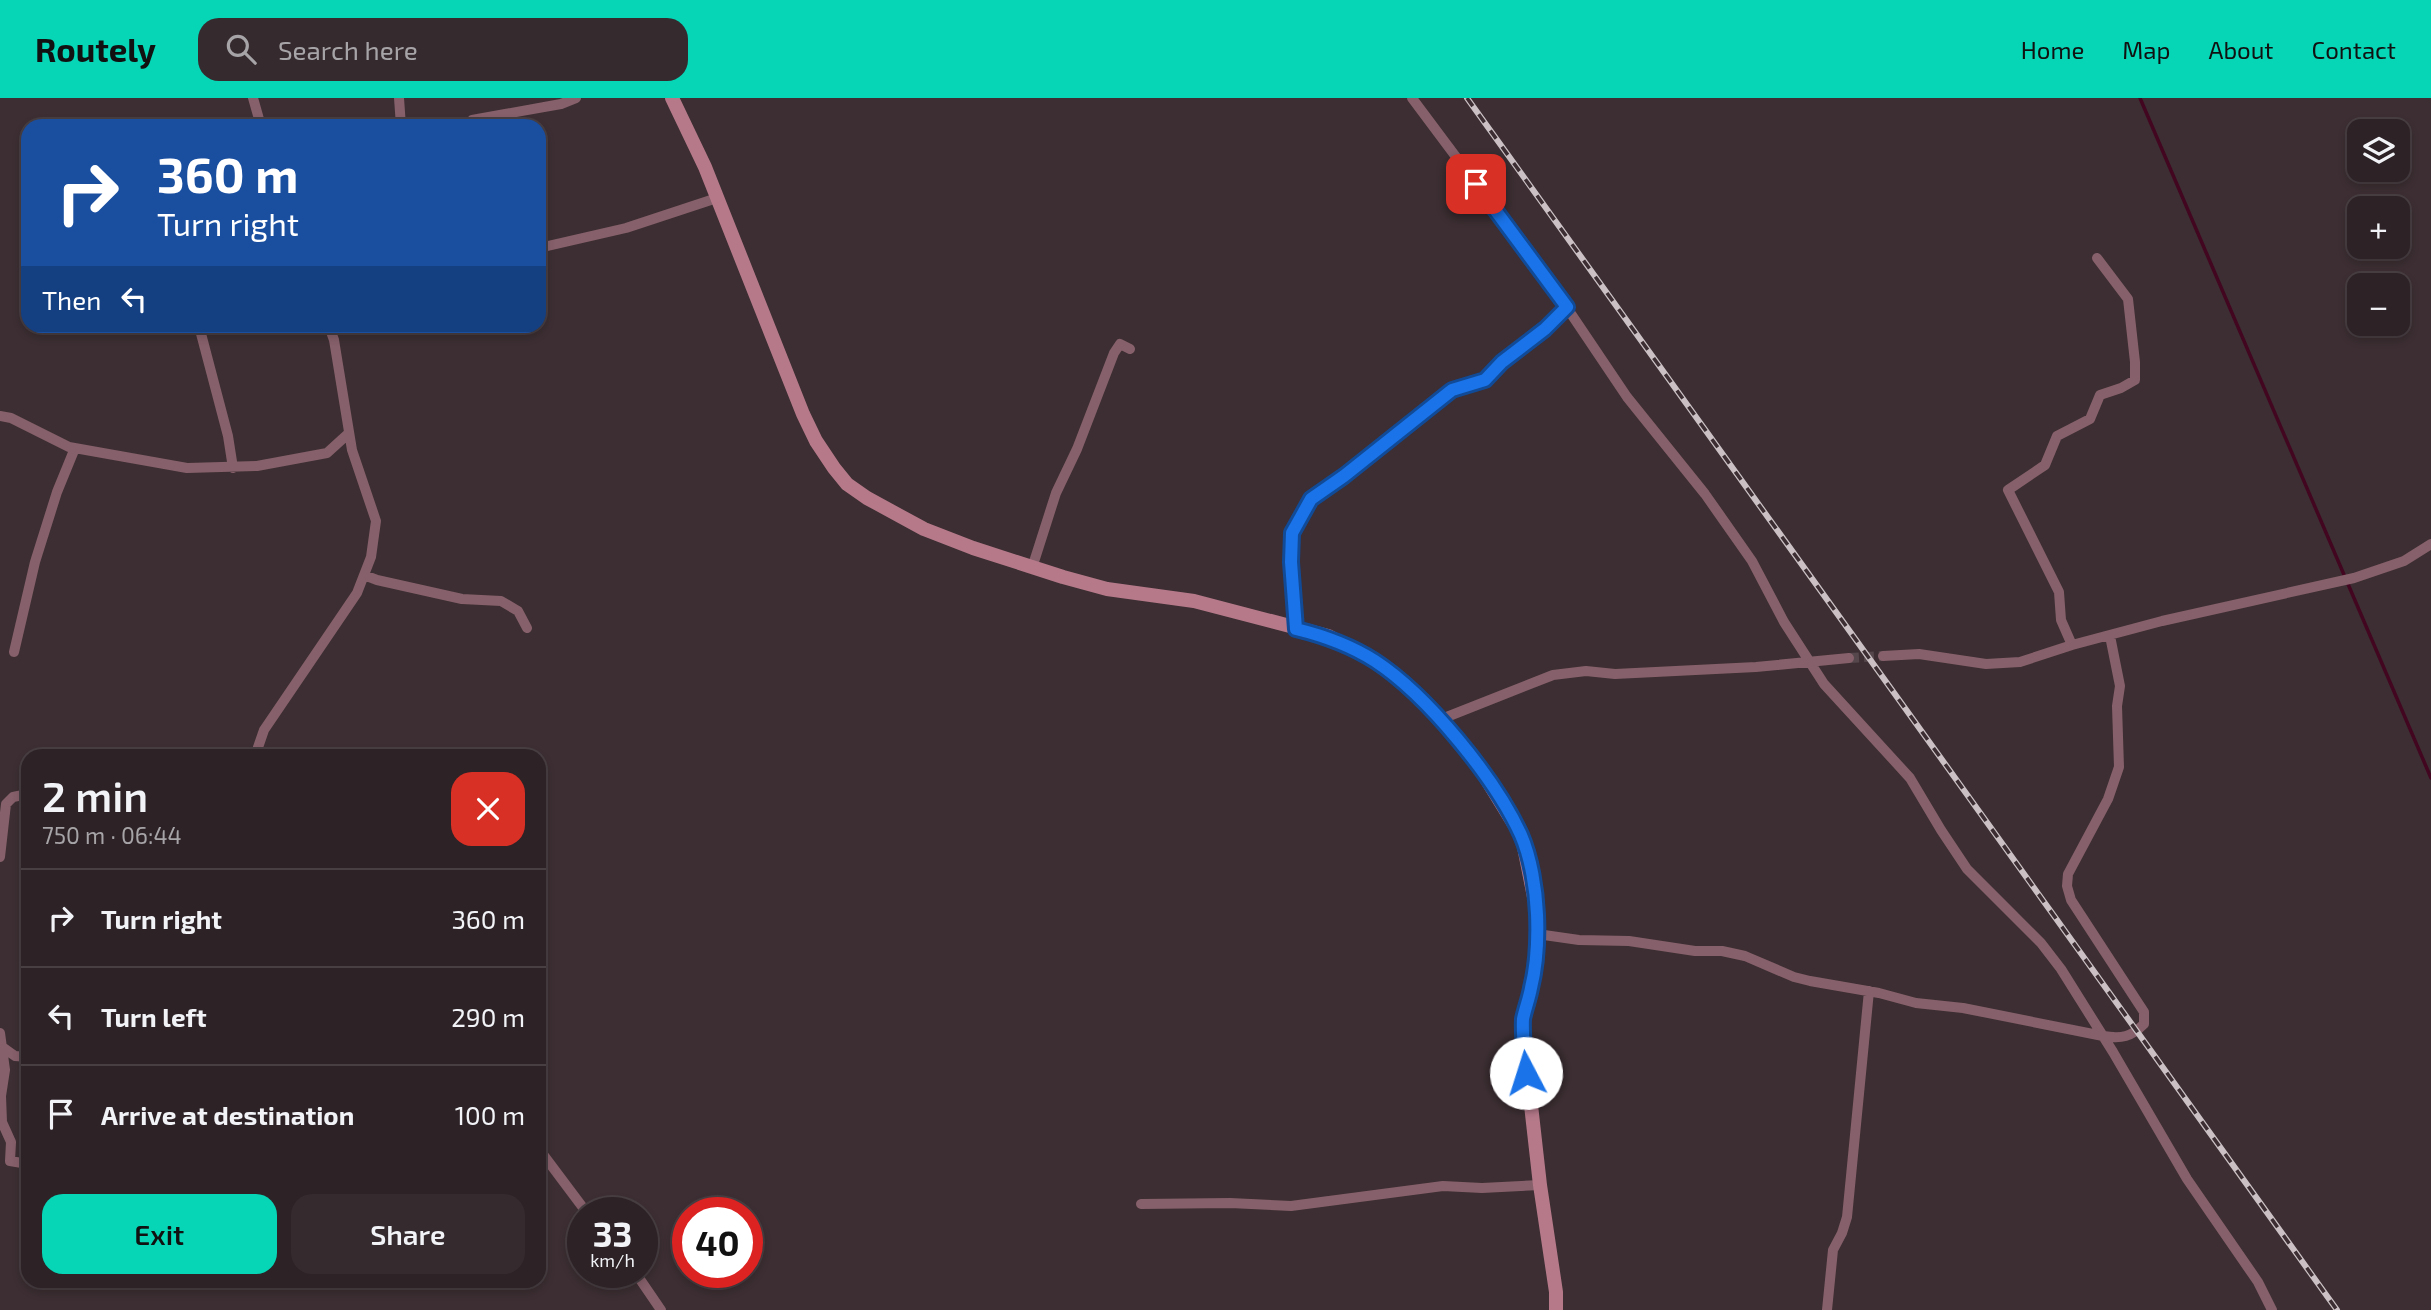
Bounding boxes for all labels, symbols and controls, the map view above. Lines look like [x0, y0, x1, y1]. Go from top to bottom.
search box [198, 18, 688, 81]
text: Routely [35, 29, 156, 69]
icon: search [222, 30, 260, 68]
text: Search here [278, 34, 418, 65]
text: Home [2021, 35, 2084, 64]
text: Map [2122, 35, 2170, 64]
text: About [2208, 35, 2274, 64]
text: Contact [2312, 35, 2396, 64]
map controls [2347, 119, 2410, 336]
button: layers [2347, 119, 2410, 182]
text: 360 m [157, 144, 298, 203]
icon: right [42, 147, 133, 238]
pin [1446, 154, 1506, 214]
icon: arrive [1457, 165, 1495, 203]
button: + [2347, 196, 2410, 259]
text: Turn right [157, 204, 299, 242]
button: − [2347, 273, 2410, 336]
icon: left [115, 280, 153, 318]
text: Then [42, 284, 101, 315]
text: 2 min [42, 770, 148, 820]
button: close [451, 772, 525, 846]
text: 750 m · 06:44 [42, 821, 182, 849]
icon: right [42, 899, 80, 937]
text: Turn right [101, 903, 222, 934]
text: 360 m [451, 903, 525, 934]
icon: left [42, 997, 80, 1035]
text: Turn left [101, 1001, 207, 1032]
text: 290 m [451, 1001, 525, 1032]
position arrow [1489, 1036, 1563, 1110]
icon: arrive [42, 1095, 80, 1133]
text: Arrive at destination [101, 1099, 354, 1130]
text: 100 m [455, 1099, 525, 1130]
button: Exit [42, 1194, 277, 1274]
button: Share [291, 1194, 525, 1274]
speed limit sign: 40 [672, 1197, 763, 1288]
text: 33 [593, 1212, 632, 1254]
text: km/h [590, 1249, 635, 1271]

